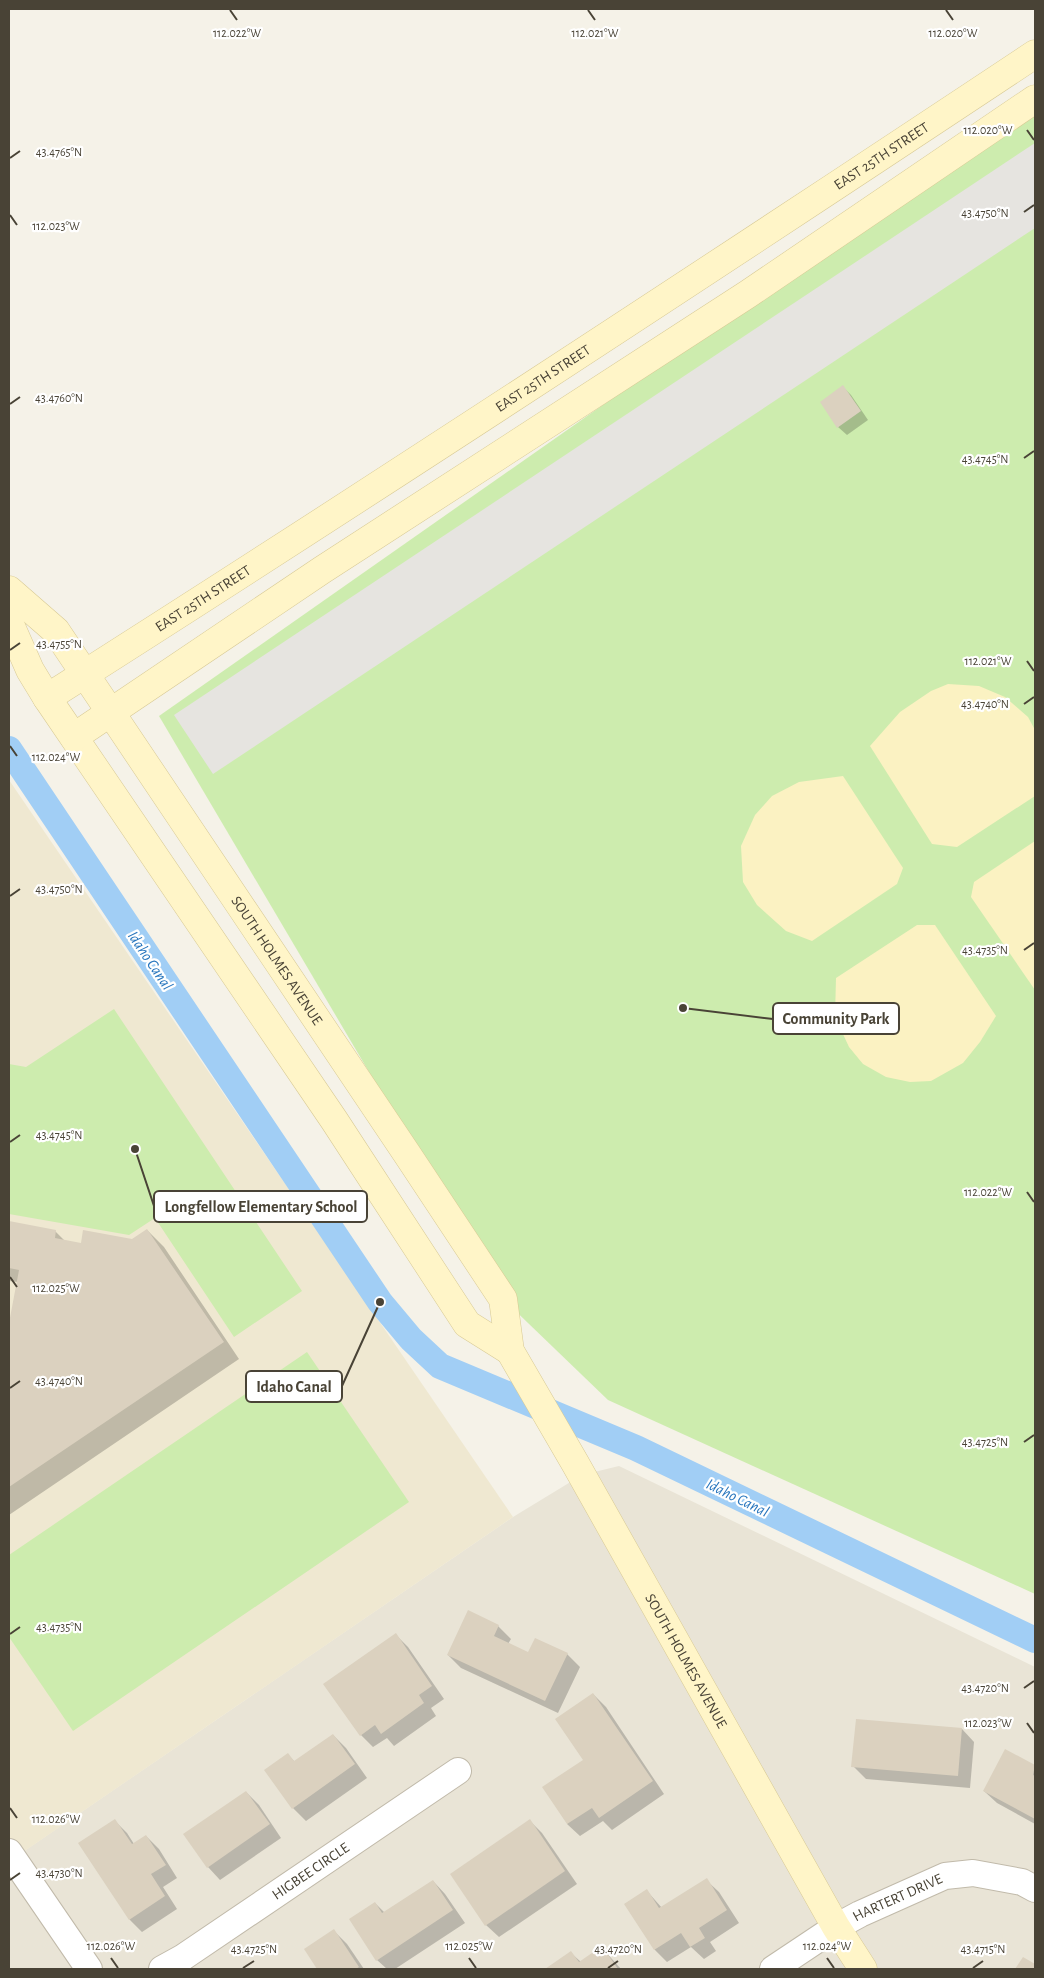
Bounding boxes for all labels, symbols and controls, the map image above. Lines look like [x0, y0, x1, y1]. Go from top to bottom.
text: 112.022°W [213, 27, 261, 39]
text: 112.021°W [572, 27, 619, 39]
text: 112.020°W [929, 27, 978, 39]
street label: EAST 25TH STREET [831, 119, 932, 193]
text: 112.020°W [964, 124, 1013, 136]
text: 43.4765°N [36, 146, 82, 158]
text: 43.4750°N [961, 207, 1009, 219]
text: 112.023°W [32, 220, 80, 232]
street label: EAST 25TH STREET [493, 342, 594, 415]
text: 43.4760°N [35, 392, 83, 404]
text: 43.4745°N [962, 453, 1008, 465]
street label: EAST 25TH STREET [153, 562, 254, 635]
text: 43.4755°N [36, 638, 82, 650]
text: 112.021°W [965, 655, 1012, 667]
text: 43.4740°N [961, 698, 1009, 710]
text: 112.024°W [32, 751, 80, 763]
text: 43.4750°N [35, 883, 83, 895]
street label: SOUTH HOLMES AVENUE [228, 894, 325, 1028]
water label: Idaho Canal [125, 928, 176, 993]
text: 43.4735°N [962, 944, 1008, 956]
callout: Community Park [773, 1003, 899, 1034]
text: Community Park [783, 1011, 889, 1028]
text: 43.4745°N [36, 1129, 82, 1141]
text: 112.022°W [964, 1186, 1012, 1198]
callout: Longfellow Elementary School [154, 1191, 367, 1222]
text: Longfellow Elementary School [164, 1199, 358, 1216]
text: 112.025°W [32, 1282, 80, 1294]
callout: Idaho Canal [246, 1371, 342, 1402]
text: 43.4740°N [35, 1375, 83, 1387]
text: Idaho Canal [256, 1379, 332, 1395]
text: 43.4725°N [962, 1436, 1008, 1448]
water label: Idaho Canal [704, 1476, 771, 1520]
street label: SOUTH HOLMES AVENUE [642, 1591, 729, 1731]
text: 43.4735°N [36, 1621, 82, 1633]
text: 43.4720°N [961, 1682, 1009, 1694]
text: 112.023°W [964, 1717, 1012, 1729]
text: 112.026°W [32, 1813, 80, 1825]
street label: HIGBEE CIRCLE [270, 1840, 352, 1903]
text: 43.4730°N [35, 1867, 83, 1879]
street label: HARTERT DRIVE [850, 1871, 945, 1924]
text: 112.026°W [87, 1940, 135, 1952]
text: 112.025°W [445, 1940, 493, 1952]
text: 112.024°W [803, 1940, 851, 1952]
text: 43.4725°N [231, 1943, 277, 1955]
text: 43.4720°N [594, 1943, 642, 1955]
text: 43.4715°N [960, 1943, 1006, 1955]

